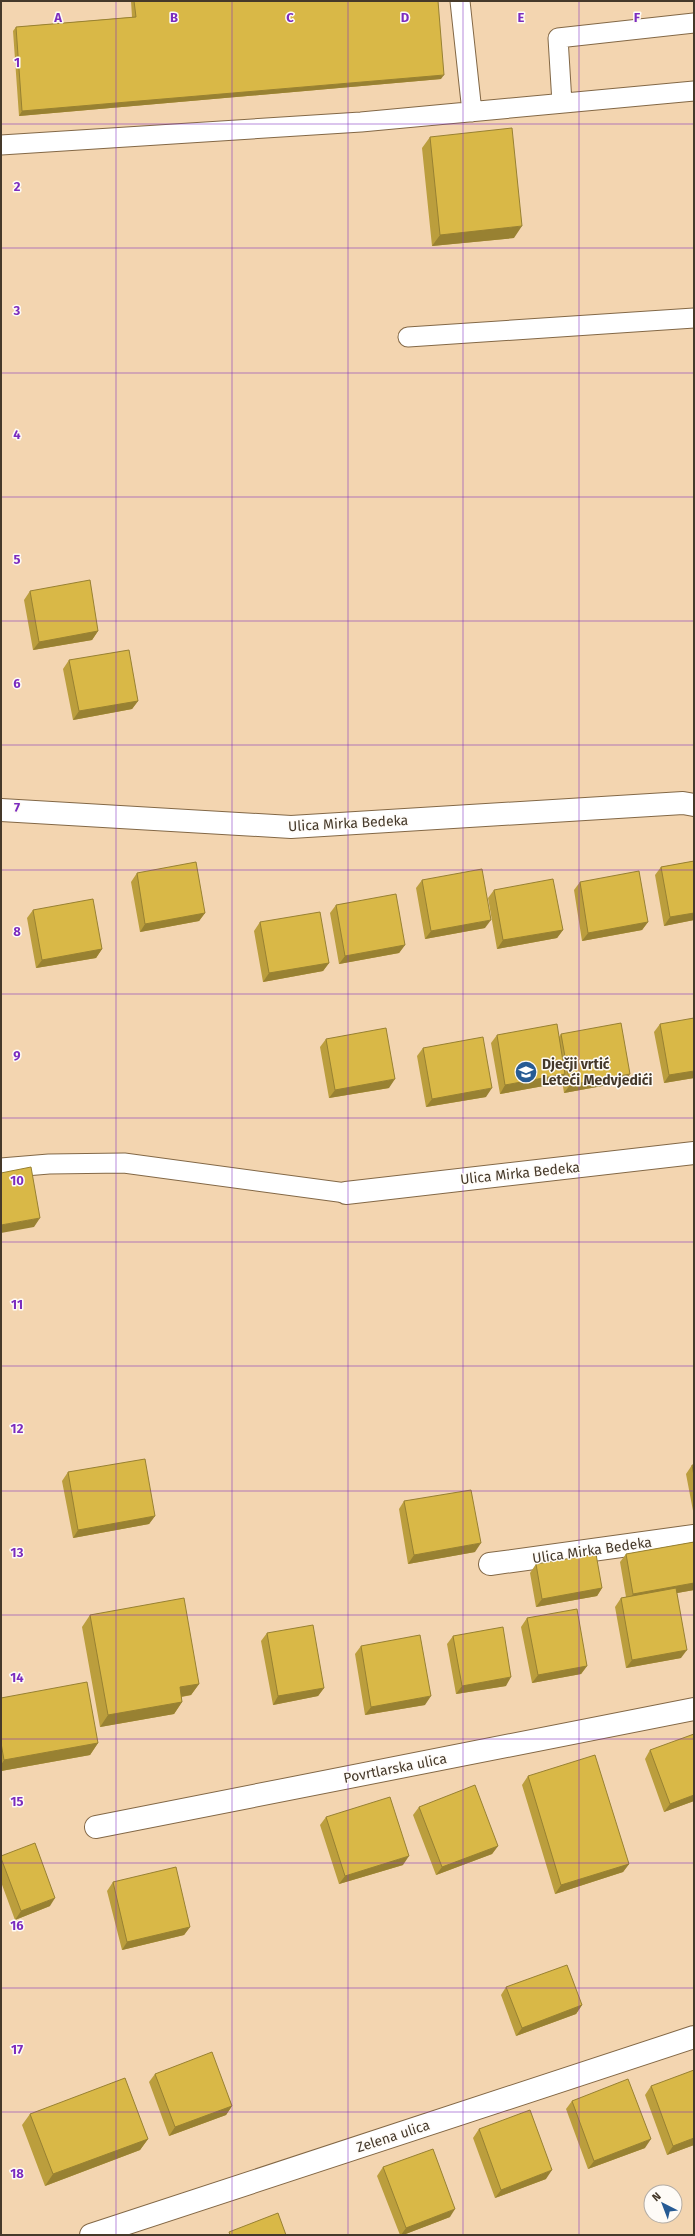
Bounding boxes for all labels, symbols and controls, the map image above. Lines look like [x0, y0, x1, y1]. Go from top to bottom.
text: A [53, 10, 62, 25]
text: B [170, 10, 178, 25]
text: C [286, 10, 294, 25]
text: D [401, 10, 410, 25]
text: E [518, 10, 525, 25]
text: F [634, 10, 641, 25]
text: 1 [14, 55, 20, 70]
text: 2 [14, 179, 21, 194]
text: 3 [13, 303, 21, 318]
text: 4 [13, 427, 21, 442]
text: 5 [14, 552, 21, 567]
text: 6 [13, 676, 21, 691]
text: 7 [14, 800, 20, 815]
street label: Ulica Mirka Bedeka [287, 812, 409, 835]
text: 8 [13, 924, 21, 939]
text: 9 [13, 1048, 21, 1063]
place label: Dječji vrtić Leteći Medvjedići [542, 1056, 652, 1089]
school or university icon: Dječji vrtić Leteći Medvjedići [513, 1059, 539, 1085]
street label: Ulica Mirka Bedeka [459, 1159, 581, 1188]
text: 10 [10, 1173, 24, 1188]
text: 11 [11, 1297, 23, 1312]
text: 12 [11, 1421, 24, 1436]
street label: Ulica Mirka Bedeka [531, 1534, 653, 1567]
text: 13 [11, 1545, 24, 1560]
text: 14 [10, 1670, 24, 1685]
street label: Povrtlarska ulica [342, 1750, 448, 1787]
text: 15 [10, 1794, 24, 1809]
text: 16 [10, 1918, 24, 1933]
text: 17 [11, 2042, 23, 2057]
street label: Zelena ulica [354, 2117, 432, 2156]
text: 18 [10, 2166, 24, 2181]
north arrow [643, 2184, 683, 2224]
text: N [650, 2190, 664, 2204]

